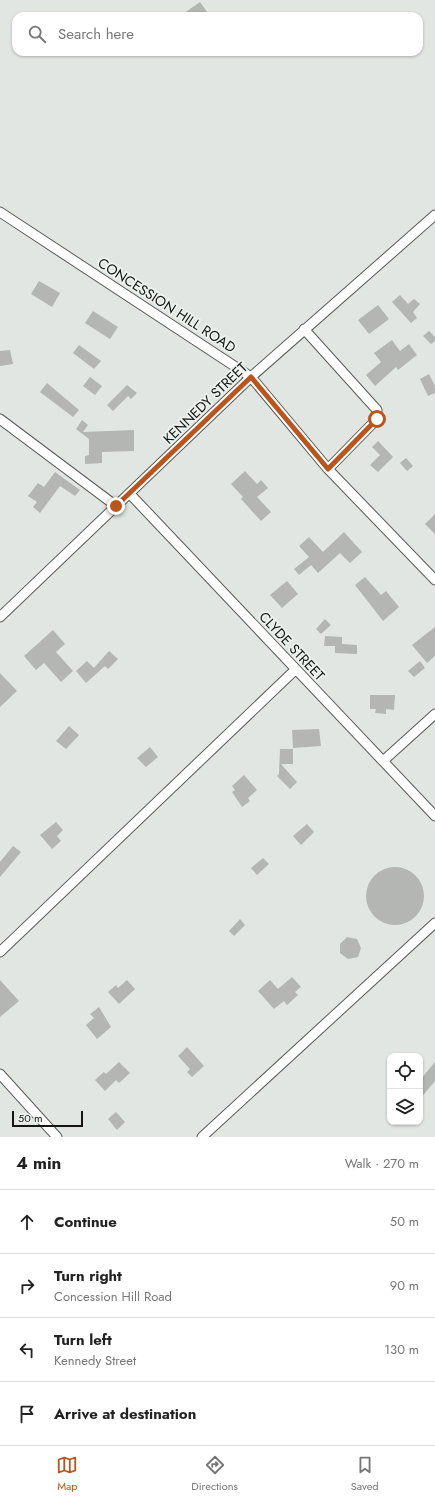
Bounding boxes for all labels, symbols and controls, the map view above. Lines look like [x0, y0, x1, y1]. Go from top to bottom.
search box [12, 12, 423, 56]
icon: search [26, 23, 48, 45]
text: Search here [58, 23, 134, 45]
street label: CONCESSION HILL ROAD [94, 253, 240, 357]
street label: KENNEDY STREET [158, 357, 252, 448]
route start [368, 410, 386, 428]
route end [107, 497, 125, 515]
street label: CLYDE STREET [255, 607, 330, 685]
map controls [387, 1053, 423, 1125]
button: locate [387, 1053, 423, 1089]
button: layers [387, 1089, 423, 1125]
scale bar [12, 1109, 83, 1128]
text: 50 m [18, 1110, 43, 1126]
text: 4 min [16, 1151, 61, 1175]
text: Walk · 270 m [345, 1154, 419, 1173]
icon: ahead [16, 1211, 38, 1233]
text: Continue [54, 1211, 117, 1233]
text: 50 m [390, 1212, 419, 1231]
text: Turn right [54, 1265, 122, 1287]
icon: right [16, 1275, 38, 1297]
text: 90 m [390, 1276, 419, 1295]
text: Concession Hill Road [54, 1287, 172, 1306]
text: Turn left [54, 1329, 112, 1351]
icon: left [16, 1339, 38, 1361]
text: 130 m [384, 1340, 419, 1359]
text: Kennedy Street [54, 1351, 136, 1370]
icon: arrive [16, 1403, 38, 1425]
text: Arrive at destination [54, 1403, 196, 1425]
tab: Map [56, 1454, 78, 1494]
tab: Directions [191, 1454, 238, 1494]
tab: Saved [351, 1454, 379, 1494]

